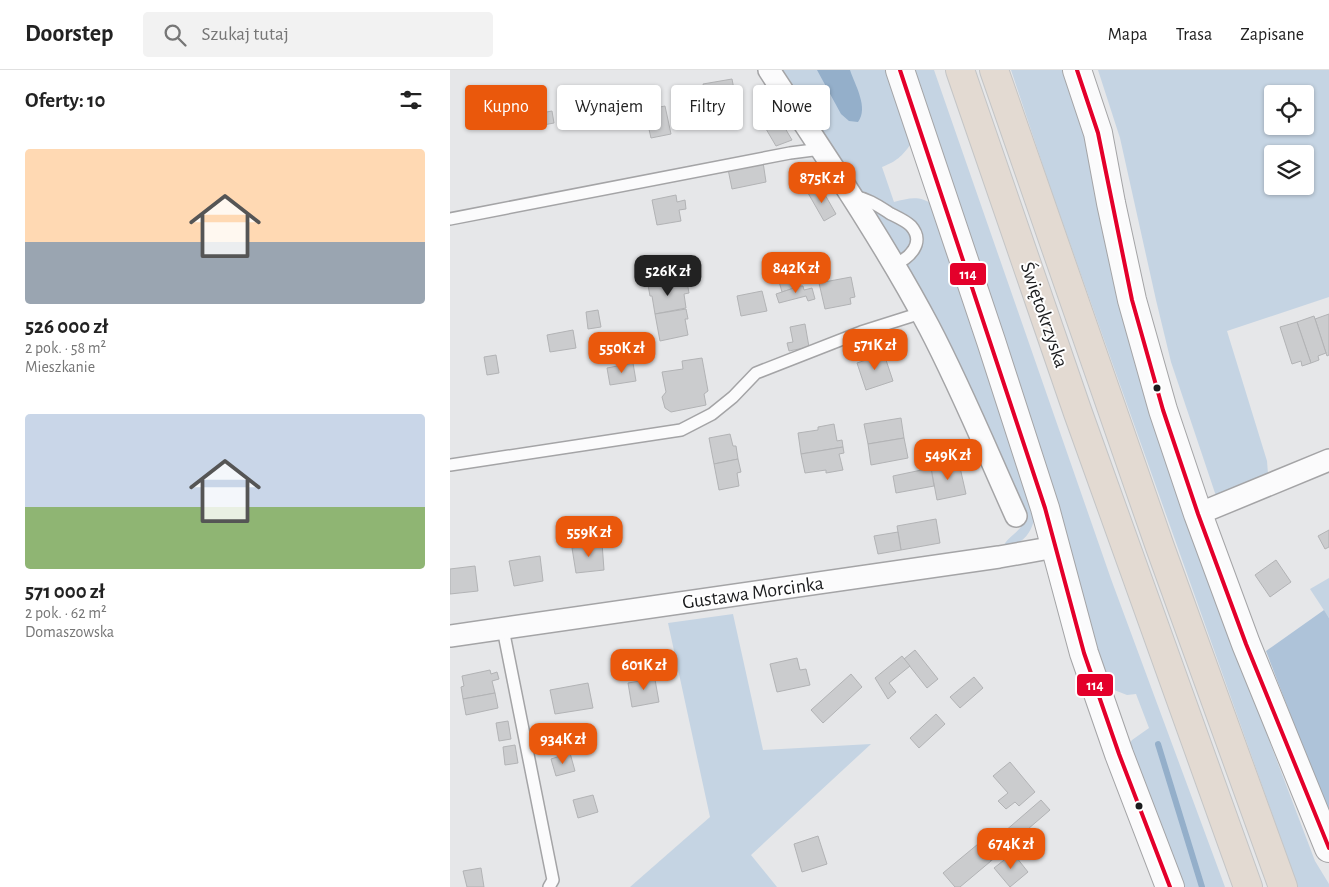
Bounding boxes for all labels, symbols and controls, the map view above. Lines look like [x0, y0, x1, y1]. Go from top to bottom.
search box [143, 12, 493, 57]
icon: search [161, 21, 189, 49]
text: Doorstep [25, 22, 113, 46]
text: Szukaj tutaj [201, 25, 289, 44]
text: Mapa [1108, 26, 1148, 44]
text: Trasa [1176, 26, 1212, 44]
text: Zapisane [1240, 26, 1304, 44]
chip: Kupno [465, 85, 547, 130]
chip: Wynajem [557, 85, 661, 130]
chip: Filtry [671, 85, 743, 130]
chip: Nowe [753, 85, 830, 130]
map controls [1264, 85, 1314, 195]
button: locate [1264, 85, 1314, 135]
icon: filters [397, 86, 425, 114]
text: Oferty: 10 [25, 90, 105, 111]
button: layers [1264, 145, 1314, 195]
pin: 875K zł [776, 162, 868, 204]
text: 875K zł [800, 170, 844, 186]
icon: home [180, 181, 270, 271]
pin: 842K zł [750, 252, 842, 294]
pin: 526K zł [622, 254, 714, 297]
street label: Świętokrzyska [1017, 259, 1072, 370]
text: 842K zł [773, 260, 819, 276]
line badge: 114 [949, 262, 987, 286]
text: 526K zł [645, 263, 691, 279]
text: 114 [959, 268, 977, 282]
text: 526 000 zł [25, 316, 108, 337]
pin: 571K zł [829, 328, 921, 371]
pin: 550K zł [576, 332, 668, 374]
text: 571K zł [854, 337, 896, 353]
text: 2 pok. · 58 m² [25, 340, 106, 356]
text: 550K zł [599, 340, 645, 356]
text: Mieszkanie [25, 359, 95, 375]
unlabelled marker [1152, 383, 1162, 393]
pin: 549K zł [902, 438, 994, 481]
icon: home [180, 446, 270, 536]
text: 549K zł [925, 447, 971, 463]
pin: 559K zł [543, 516, 635, 558]
text: 559K zł [567, 524, 611, 540]
street label: Gustawa Morcinka [681, 573, 825, 613]
text: 571 000 zł [25, 581, 105, 602]
text: 2 pok. · 62 m² [25, 605, 107, 621]
text: Domaszowska [25, 624, 114, 640]
pin: 601K zł [598, 648, 690, 691]
text: 601K zł [622, 657, 666, 673]
line badge: 114 [1076, 673, 1114, 697]
text: 114 [1086, 679, 1104, 693]
pin: 934K zł [517, 722, 609, 765]
text: 934K zł [540, 731, 586, 747]
unlabelled marker [1134, 801, 1144, 811]
pin: 674K zł [965, 828, 1057, 870]
text: 674K zł [988, 836, 1034, 852]

